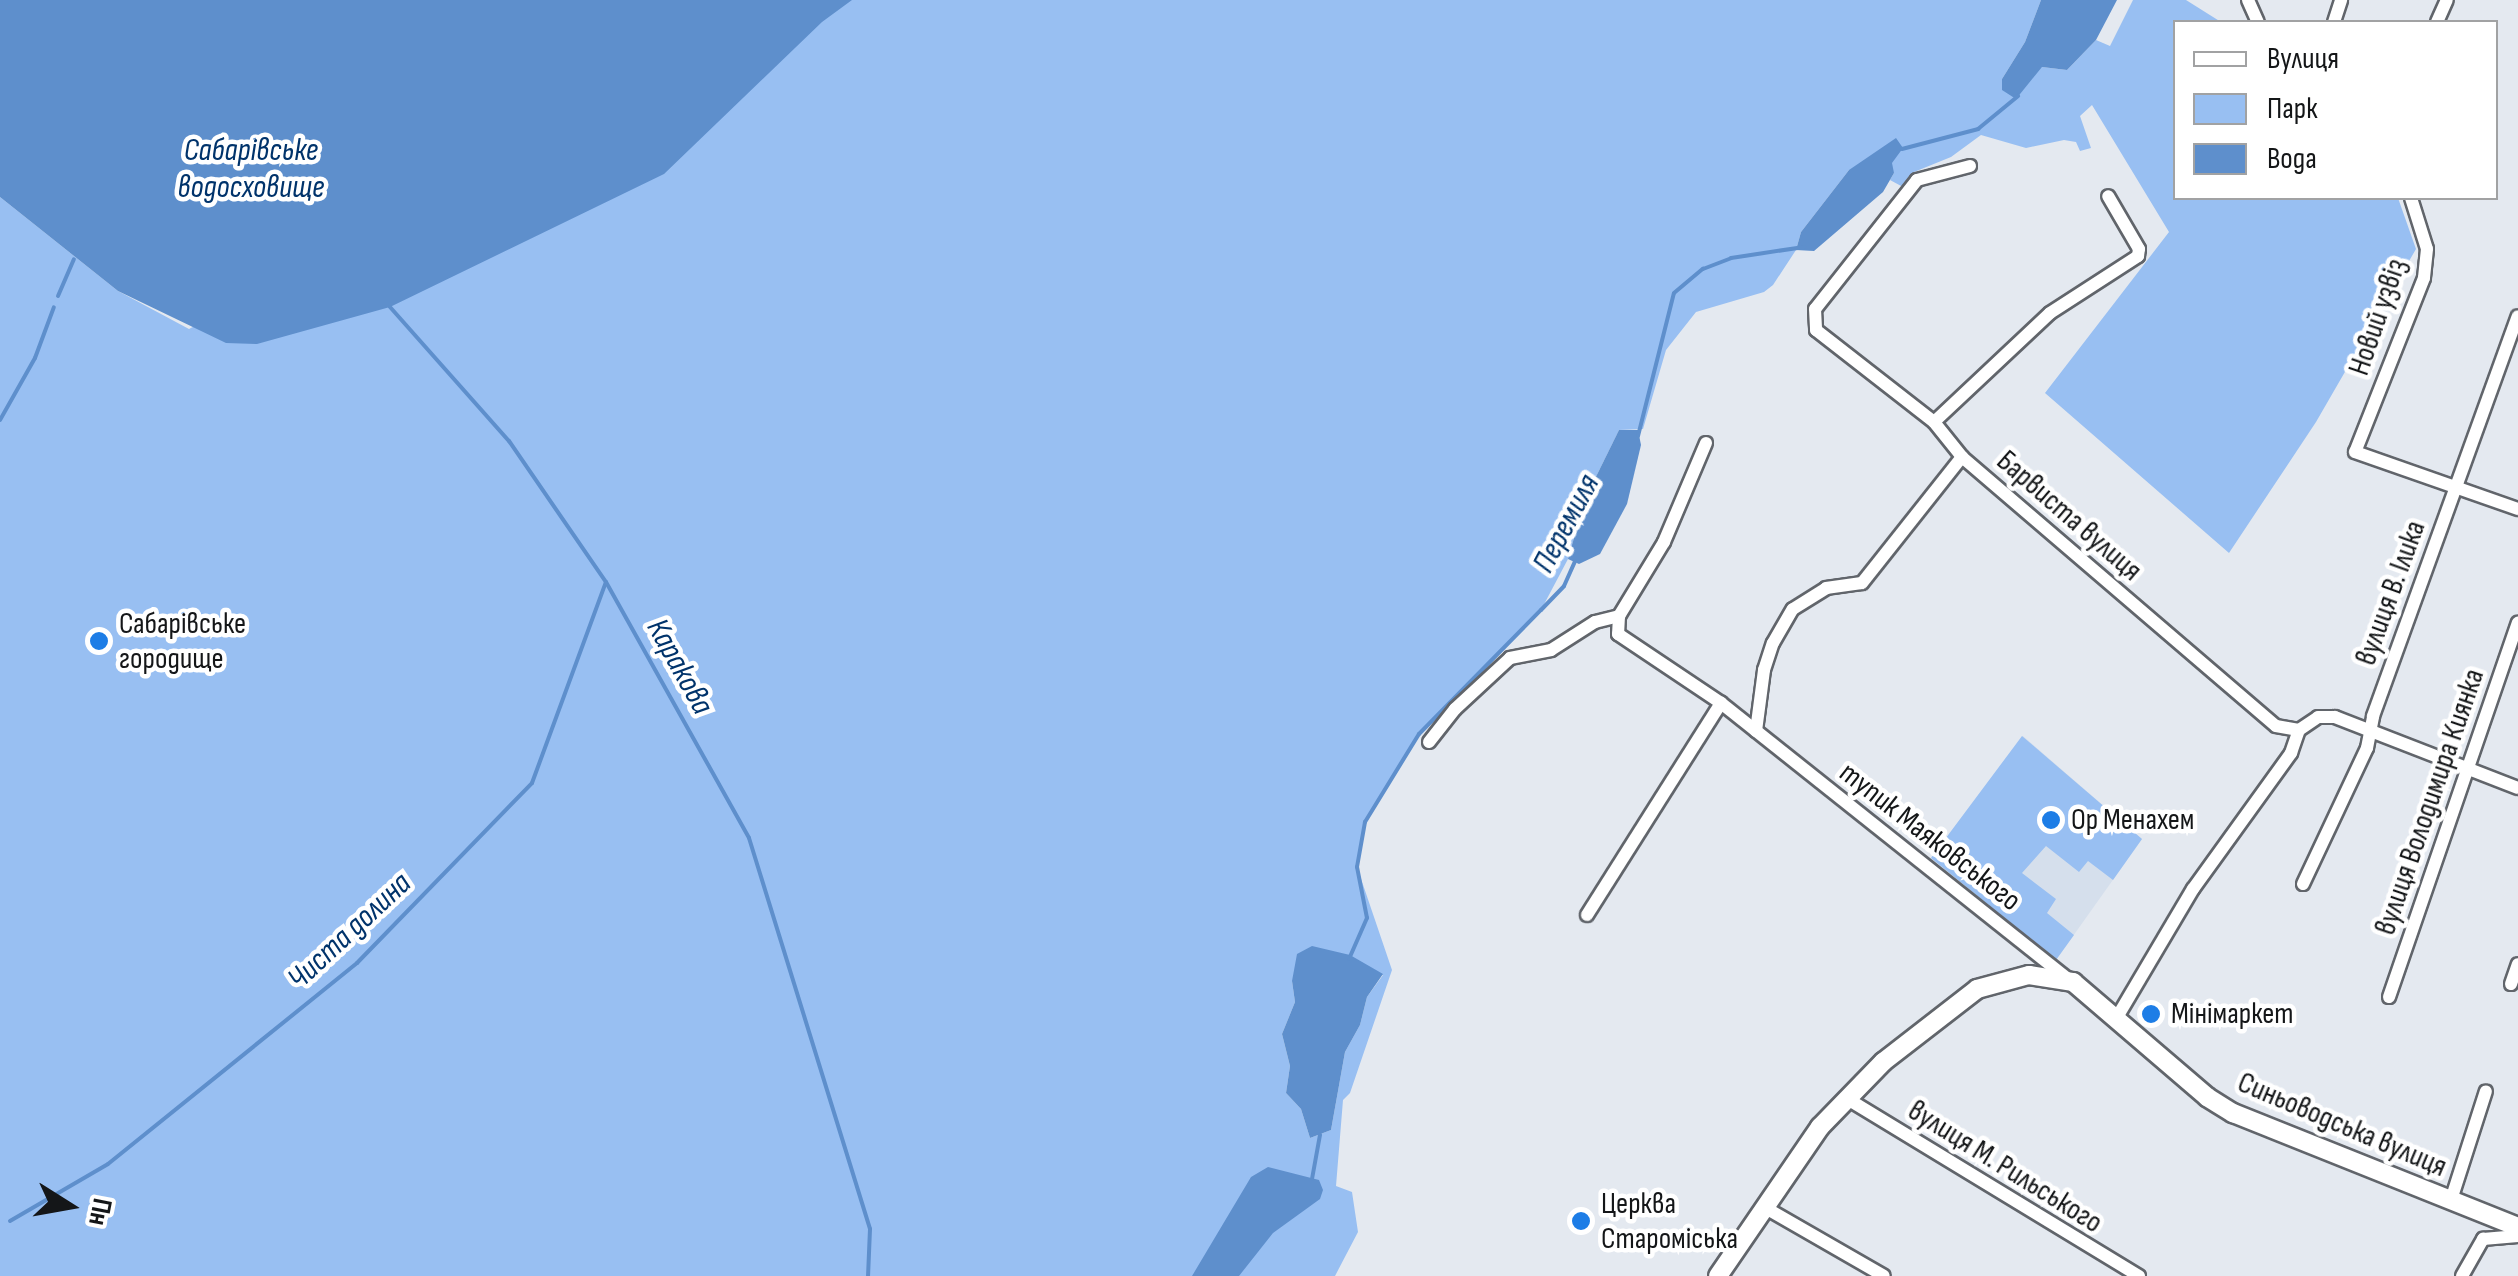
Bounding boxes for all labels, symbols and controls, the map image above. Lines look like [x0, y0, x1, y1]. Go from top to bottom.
legend [2173, 20, 2498, 200]
text: Вулиця [2267, 41, 2339, 77]
text: Парк [2267, 91, 2318, 127]
water label: Сабарівське водосховище [178, 133, 324, 208]
text: Вода [2267, 141, 2317, 177]
street label: Новий узвіз [2341, 254, 2415, 380]
street label: Барвиста вулиця [1989, 443, 2149, 589]
water label: Перемиля [1525, 468, 1609, 580]
street label: вулиця В. Ілика [2348, 516, 2434, 670]
place label: Сабарівське городище [119, 606, 246, 676]
water label: Каракова [637, 613, 721, 721]
marker: Сабарівське городище [88, 630, 110, 652]
street label: вулиця Володимира Киянка [2368, 664, 2492, 940]
street label: тупик Маяковського [1832, 755, 2028, 919]
place label: Ор Менахем [2071, 802, 2194, 838]
marker: Ор Менахем [2040, 809, 2062, 831]
water label: Чиста долина [280, 865, 420, 999]
place label: Мінімаркет [2171, 996, 2293, 1032]
marker: Мінімаркет [2140, 1003, 2162, 1025]
street label: Синьоводська вулиця [2232, 1065, 2452, 1185]
street label: вулиця М. Рильського [1901, 1093, 2109, 1241]
north arrow [20, 1156, 120, 1256]
place label: Церква Староміська [1601, 1186, 1738, 1256]
text: Пн [81, 1195, 119, 1228]
marker: Церква Староміська [1570, 1210, 1592, 1232]

